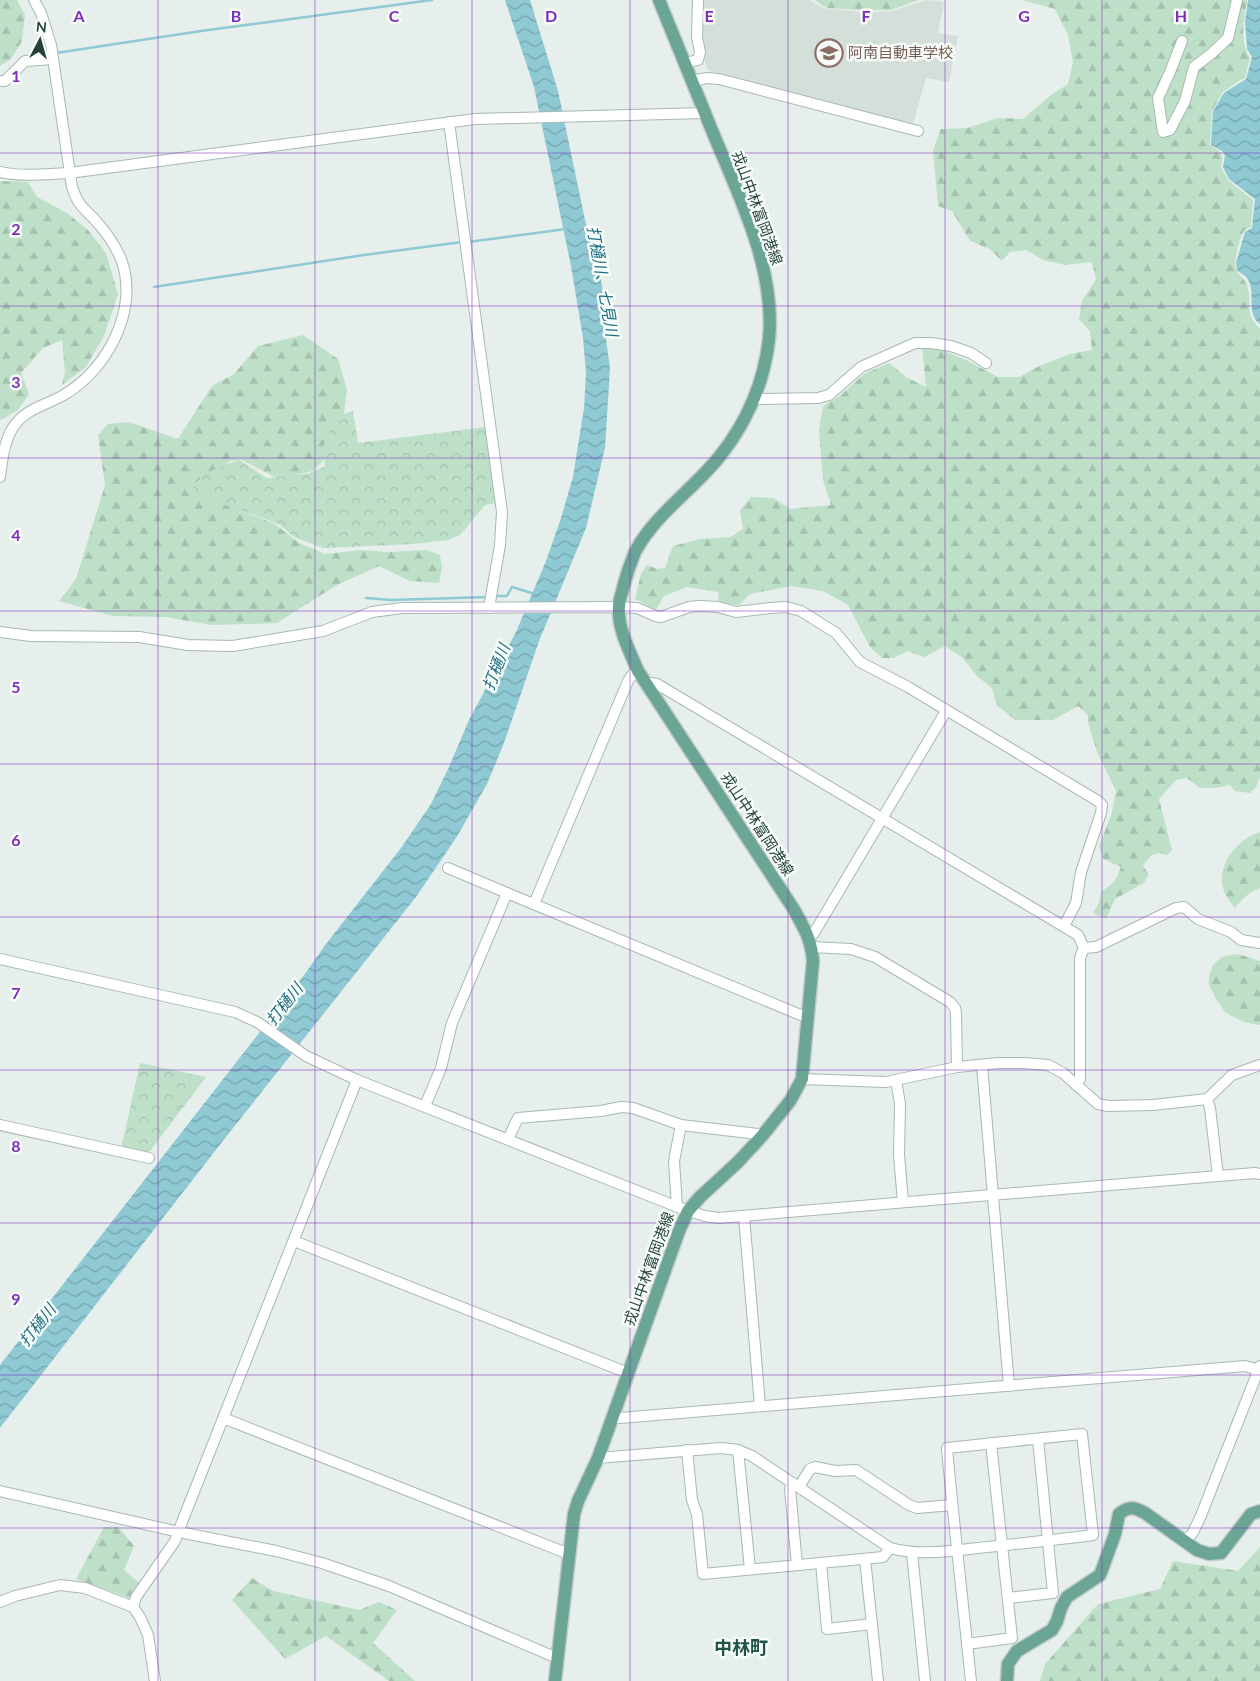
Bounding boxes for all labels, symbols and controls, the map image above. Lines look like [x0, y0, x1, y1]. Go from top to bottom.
text: A [72, 6, 85, 25]
text: B [231, 6, 241, 25]
text: C [389, 6, 400, 25]
text: D [545, 6, 557, 25]
text: E [704, 6, 714, 25]
text: F [861, 6, 871, 25]
text: G [1018, 6, 1030, 25]
text: H [1175, 6, 1187, 25]
north arrow [15, 15, 65, 65]
text: N [35, 18, 48, 36]
school or university icon: 阿南自動車学校 [814, 38, 844, 68]
place label: 阿南自動車学校 [848, 43, 953, 61]
text: 1 [11, 66, 21, 85]
street label: 戎山中林富岡港線 [729, 148, 787, 267]
text: 2 [11, 219, 21, 238]
water label: 打樋川、七見川 [584, 224, 623, 340]
text: 3 [11, 372, 21, 391]
text: 4 [11, 525, 21, 544]
water label: 打樋川 [478, 639, 514, 693]
text: 5 [11, 677, 21, 696]
street label: 戎山中林富岡港線 [718, 768, 798, 879]
text: 6 [11, 830, 21, 849]
water label: 打樋川 [261, 977, 307, 1028]
text: 7 [11, 983, 21, 1002]
text: 8 [11, 1136, 21, 1155]
street label: 戎山中林富岡港線 [619, 1209, 677, 1328]
text: 9 [11, 1289, 21, 1308]
water label: 打樋川 [14, 1298, 60, 1349]
district label: 中林町 [714, 1636, 768, 1658]

